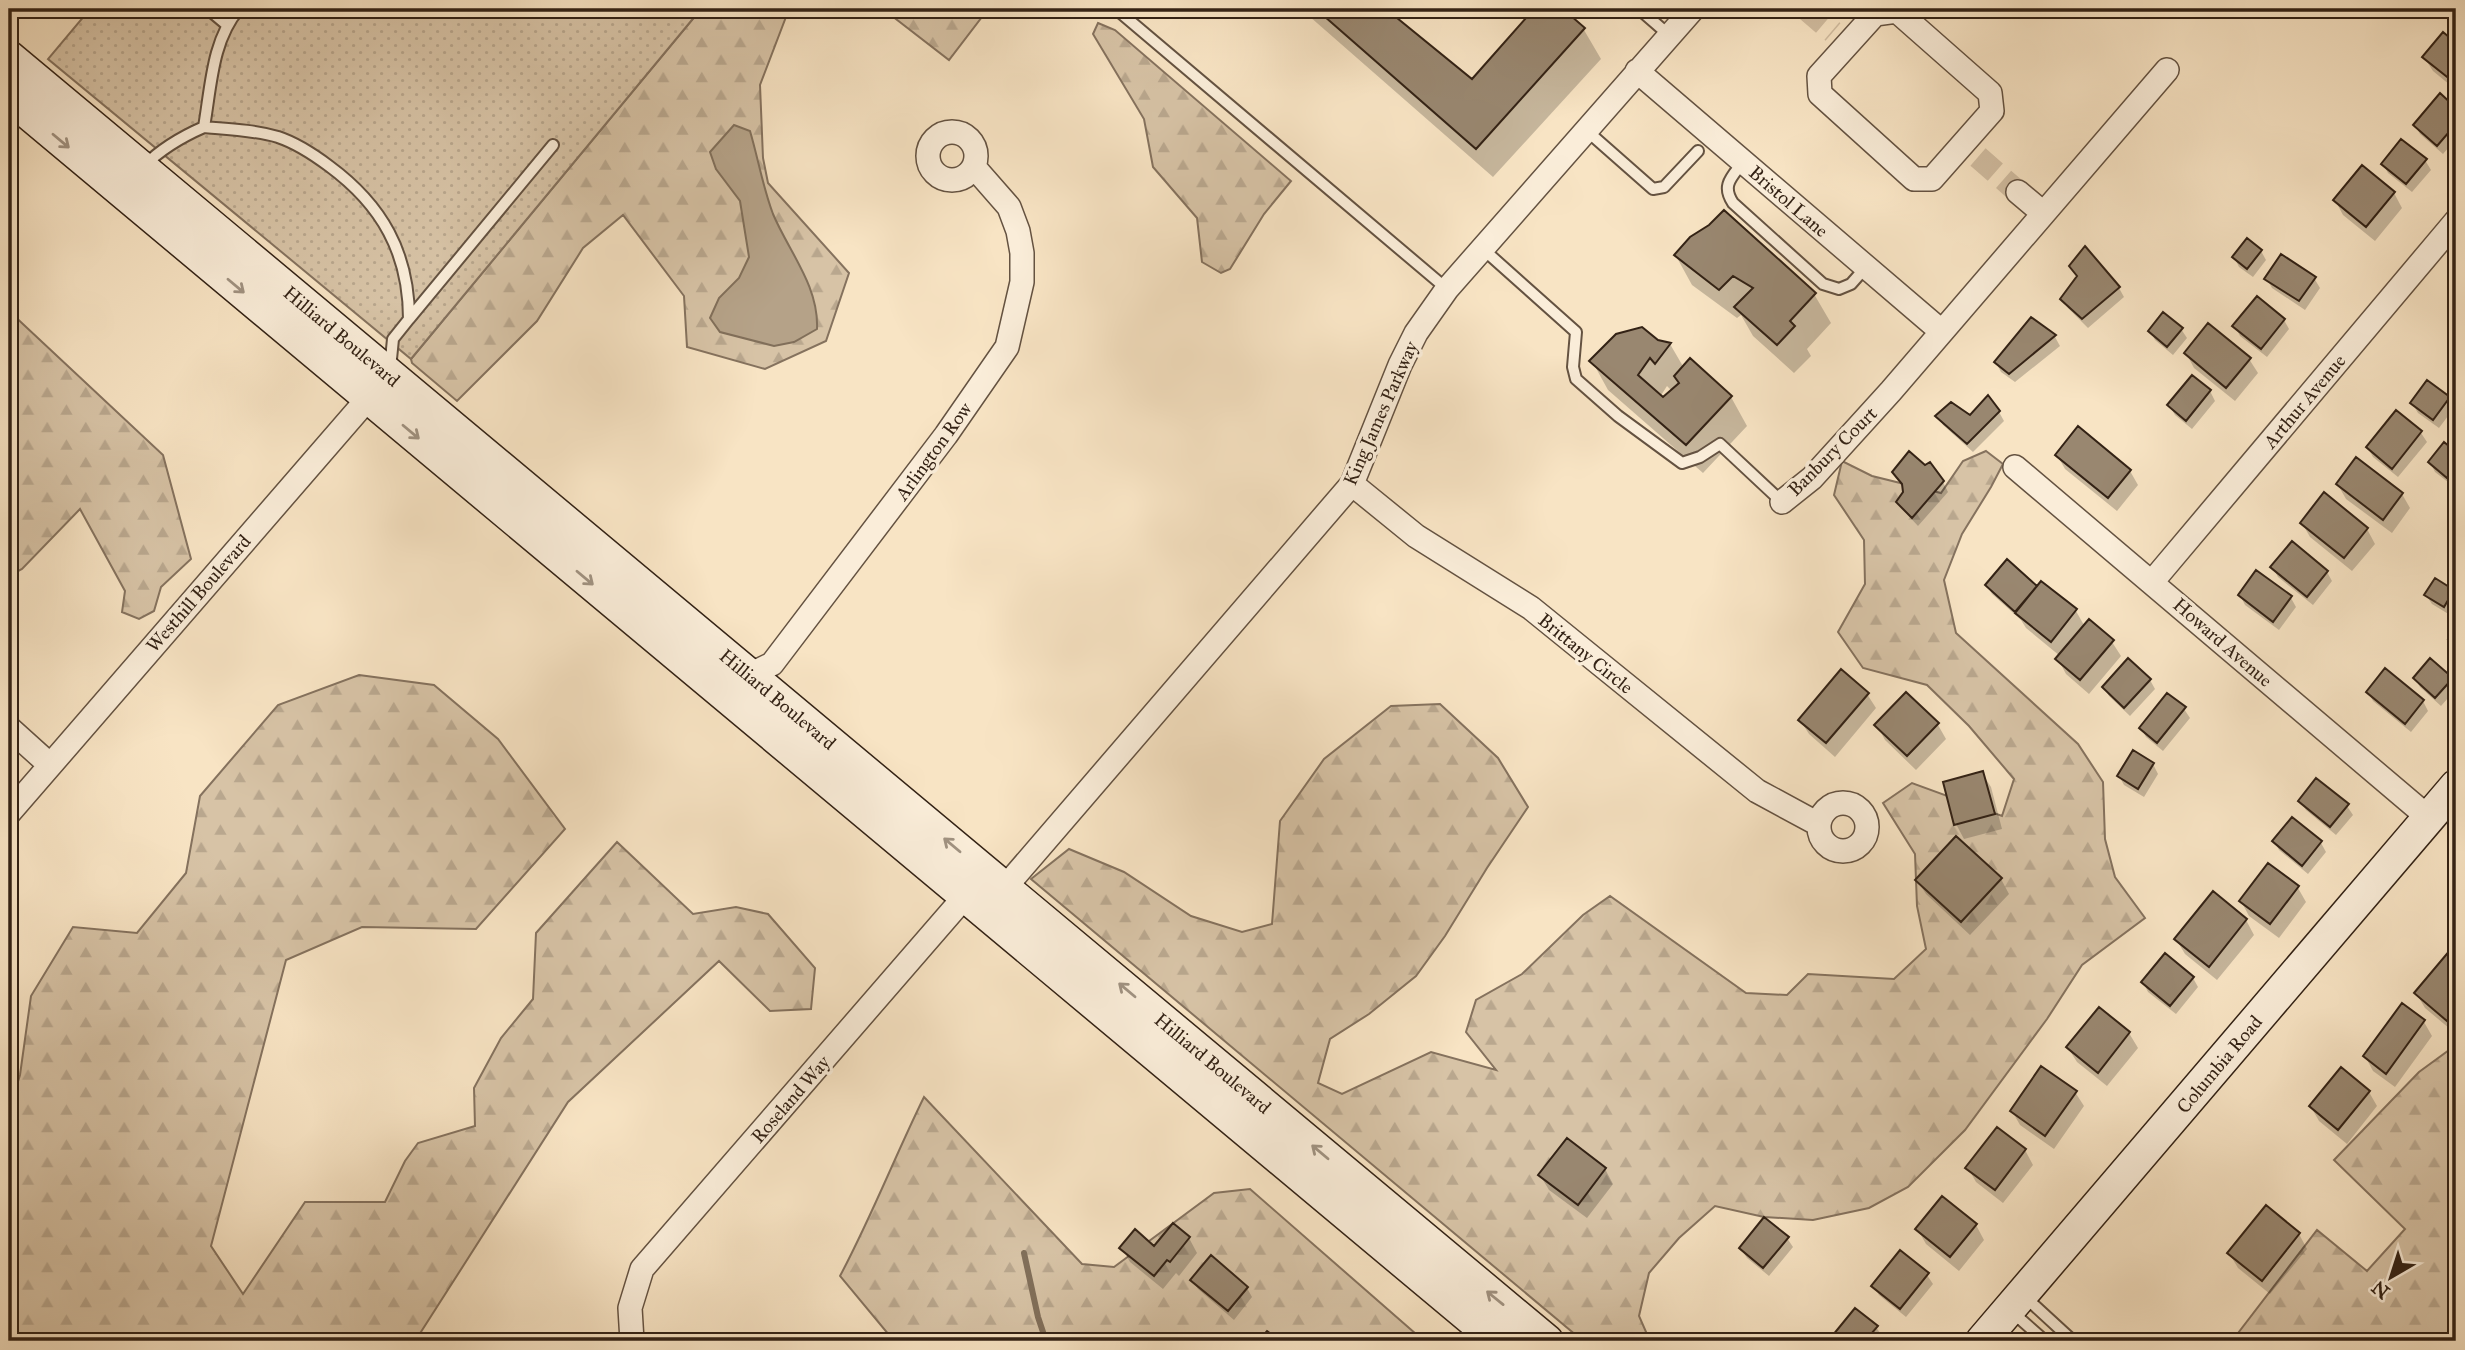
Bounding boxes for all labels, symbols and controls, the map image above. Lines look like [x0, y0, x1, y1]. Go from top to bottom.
one-way arrow [52, 133, 70, 149]
street label: Bristol Lane [1744, 161, 1833, 242]
one-way arrow [227, 278, 245, 294]
street label: Hilliard Boulevard [279, 281, 405, 392]
street label: King James Parkway [1338, 337, 1424, 489]
street label: Arthur Avenue [2258, 350, 2350, 454]
street label: Arlington Row [890, 397, 978, 506]
street label: Banbury Court [1783, 402, 1882, 501]
one-way arrow [401, 424, 419, 440]
street label: Westhill Boulevard [141, 530, 256, 657]
one-way arrow [576, 570, 594, 586]
street label: Howard Avenue [2168, 593, 2277, 692]
street label: Brittany Circle [1534, 608, 1638, 699]
street label: Hilliard Boulevard [715, 644, 841, 755]
one-way arrow [943, 837, 961, 853]
one-way arrow [1118, 983, 1136, 998]
street label: Hilliard Boulevard [1150, 1008, 1276, 1119]
street label: Columbia Road [2172, 1010, 2267, 1118]
street label: Roseland Way [746, 1050, 835, 1148]
one-way arrow [1312, 1144, 1330, 1160]
north arrow [2356, 1242, 2426, 1312]
text: N [2367, 1276, 2394, 1304]
one-way arrow [1486, 1290, 1504, 1306]

